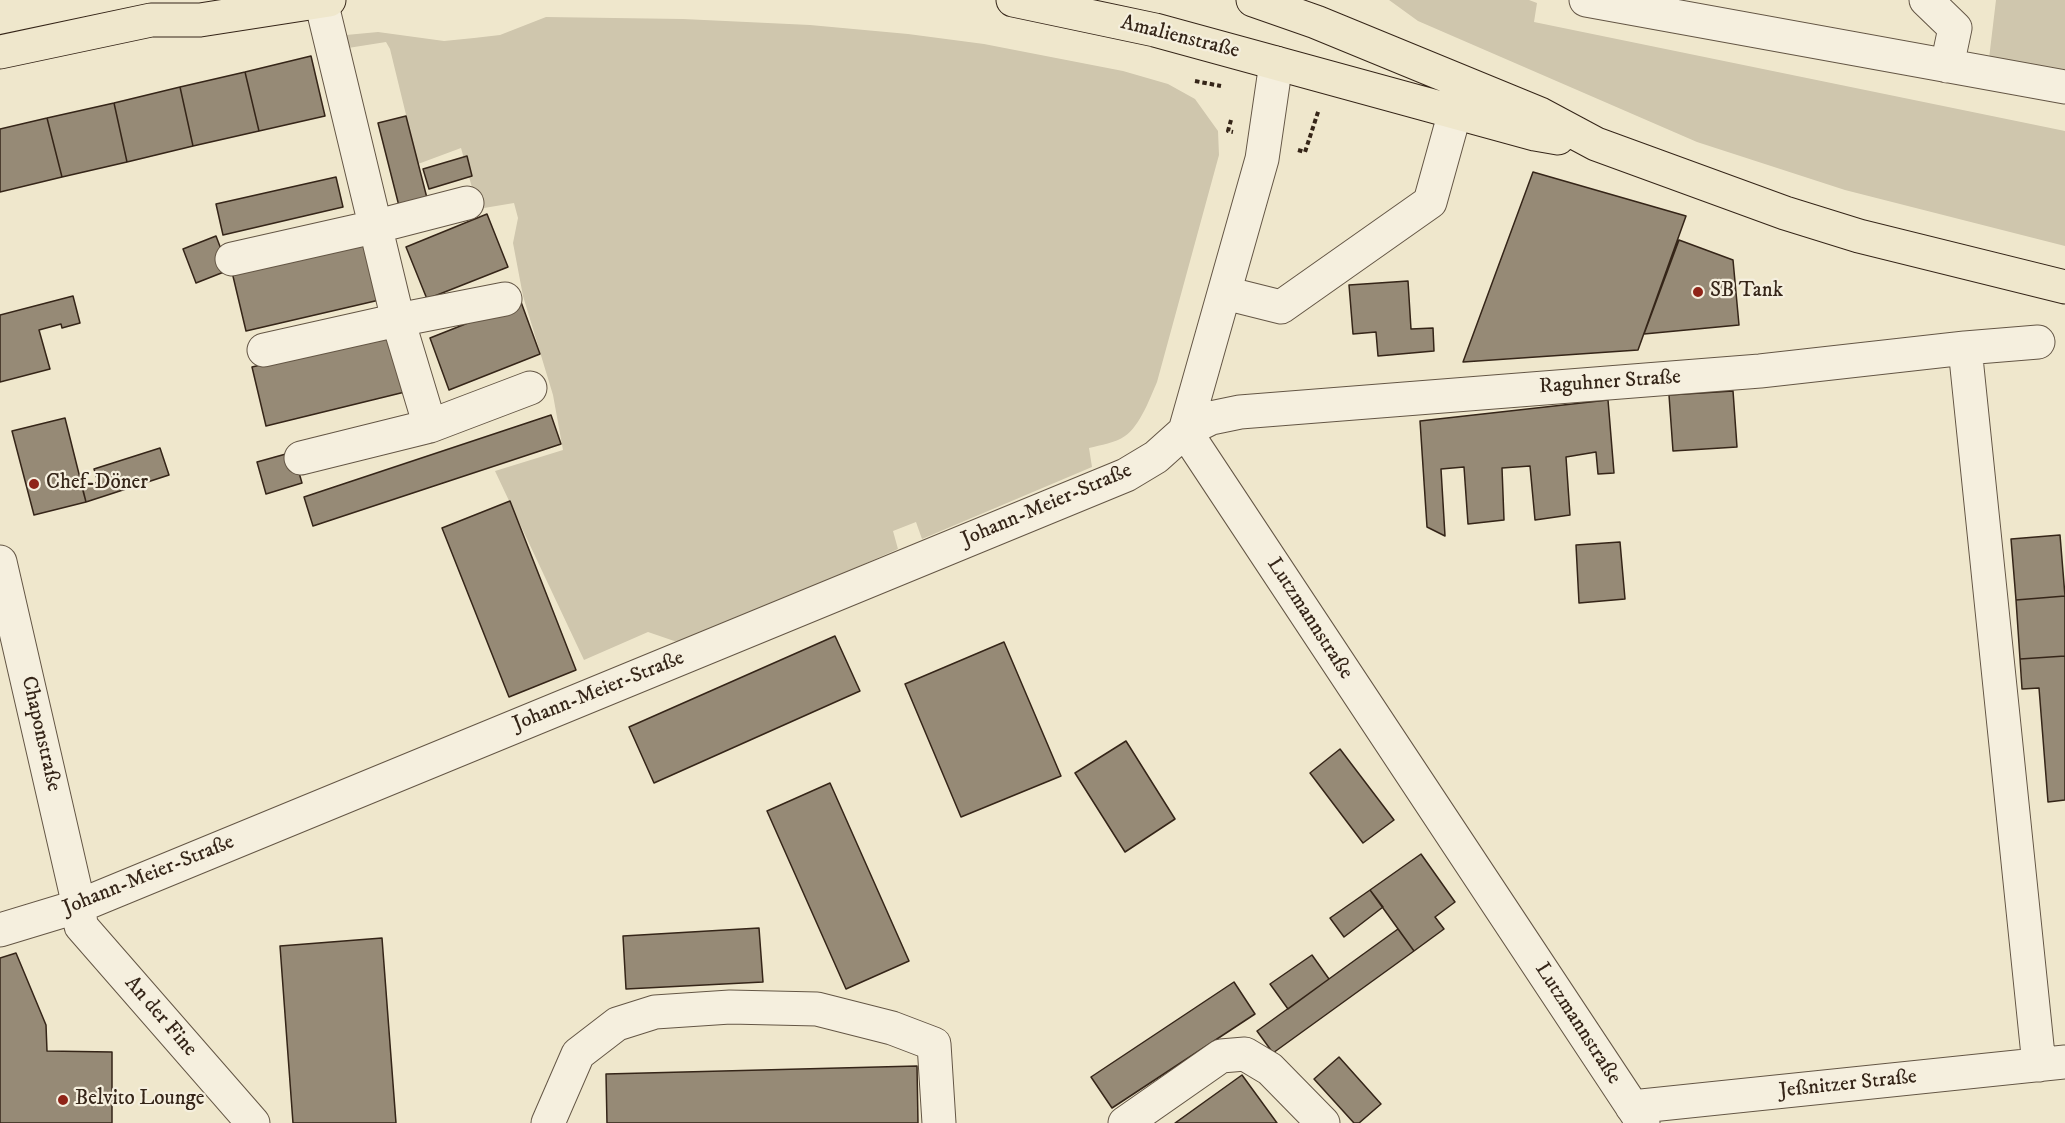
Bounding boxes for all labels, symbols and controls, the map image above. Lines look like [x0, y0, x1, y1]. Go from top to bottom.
street label: Amalienstraße [1118, 11, 1242, 65]
place label: SB Tank [1710, 279, 1783, 305]
marker: SB Tank [1691, 285, 1705, 299]
street label: Raguhner Straße [1538, 365, 1682, 401]
street label: Johann-Meier-Straße [958, 459, 1136, 553]
place label: Chef-Döner [46, 471, 148, 497]
marker: Chef-Döner [27, 477, 41, 491]
street label: Lutzmannstraße [1260, 554, 1358, 684]
street label: Johann-Meier-Straße [510, 646, 688, 738]
street label: Chaponstraße [15, 674, 65, 794]
street label: Johann-Meier-Straße [60, 830, 238, 922]
street label: Lutzmannstraße [1528, 959, 1626, 1089]
street label: An der Fine [118, 972, 202, 1062]
street label: Jeßnitzer Straße [1778, 1065, 1918, 1105]
place label: Belvito Lounge [75, 1087, 205, 1113]
marker: Belvito Lounge [56, 1093, 70, 1107]

